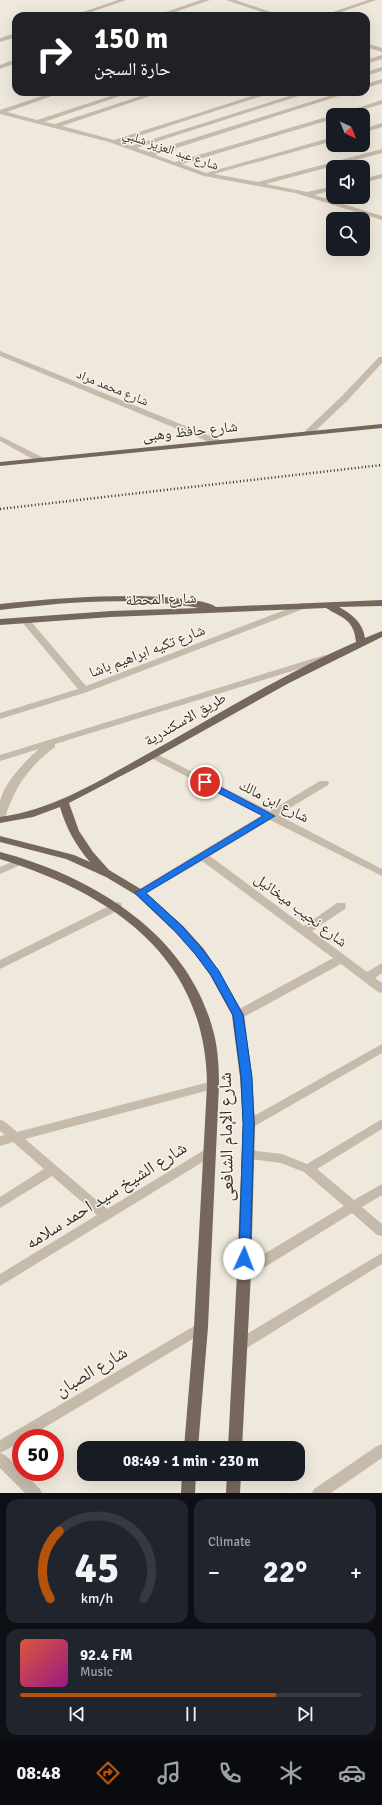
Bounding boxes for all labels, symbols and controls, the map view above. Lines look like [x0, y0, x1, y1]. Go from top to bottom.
text: 150 m [94, 22, 168, 56]
icon: right [28, 28, 80, 80]
text: حارة السجن [94, 58, 171, 80]
north arrow [326, 108, 370, 152]
map controls [326, 108, 370, 256]
street label: شارع عبد العزيز شلبي [120, 126, 221, 176]
button: sound [326, 160, 370, 204]
button: search [326, 212, 370, 256]
street label: شارع محمد مراد [74, 366, 151, 411]
street label: شارع حافظ وهبى [141, 417, 239, 446]
street label: شارع المحطة [125, 589, 197, 610]
street label: شارع تكيه ابراهيم باشا [87, 621, 208, 682]
street label: طريق الاسكندرية [141, 688, 230, 750]
pin [188, 765, 222, 799]
icon: arrive [194, 771, 216, 793]
street label: شارع ابن مالك [235, 776, 312, 827]
street label: شارع نجيب ميخائيل [251, 869, 351, 952]
street label: شارع الإمام الشافعى [214, 1072, 239, 1202]
street label: شارع الشيخ سيد احمد سلامه [21, 1136, 191, 1255]
position arrow [223, 1238, 265, 1280]
street label: شارع الصبان [51, 1341, 131, 1401]
speed limit sign: 50 [12, 1429, 64, 1481]
text: 08:49 · 1 min · 230 m [123, 1452, 259, 1470]
text: Climate [208, 1534, 251, 1550]
text: 45 [75, 1543, 119, 1594]
text: 22° [263, 1554, 307, 1591]
text: − [208, 1559, 220, 1586]
text: + [350, 1559, 362, 1586]
text: km/h [81, 1590, 113, 1607]
text: 92.4 FM [80, 1646, 132, 1664]
text: Music [80, 1664, 113, 1680]
icon: previous [66, 1703, 88, 1725]
icon: pause [180, 1703, 202, 1725]
icon: next [294, 1703, 316, 1725]
icon: directions [94, 1759, 122, 1787]
icon: music [155, 1759, 183, 1787]
icon: phone [216, 1759, 244, 1787]
icon: climate [277, 1759, 305, 1787]
icon: car [338, 1759, 366, 1787]
text: 08:48 [16, 1762, 61, 1784]

